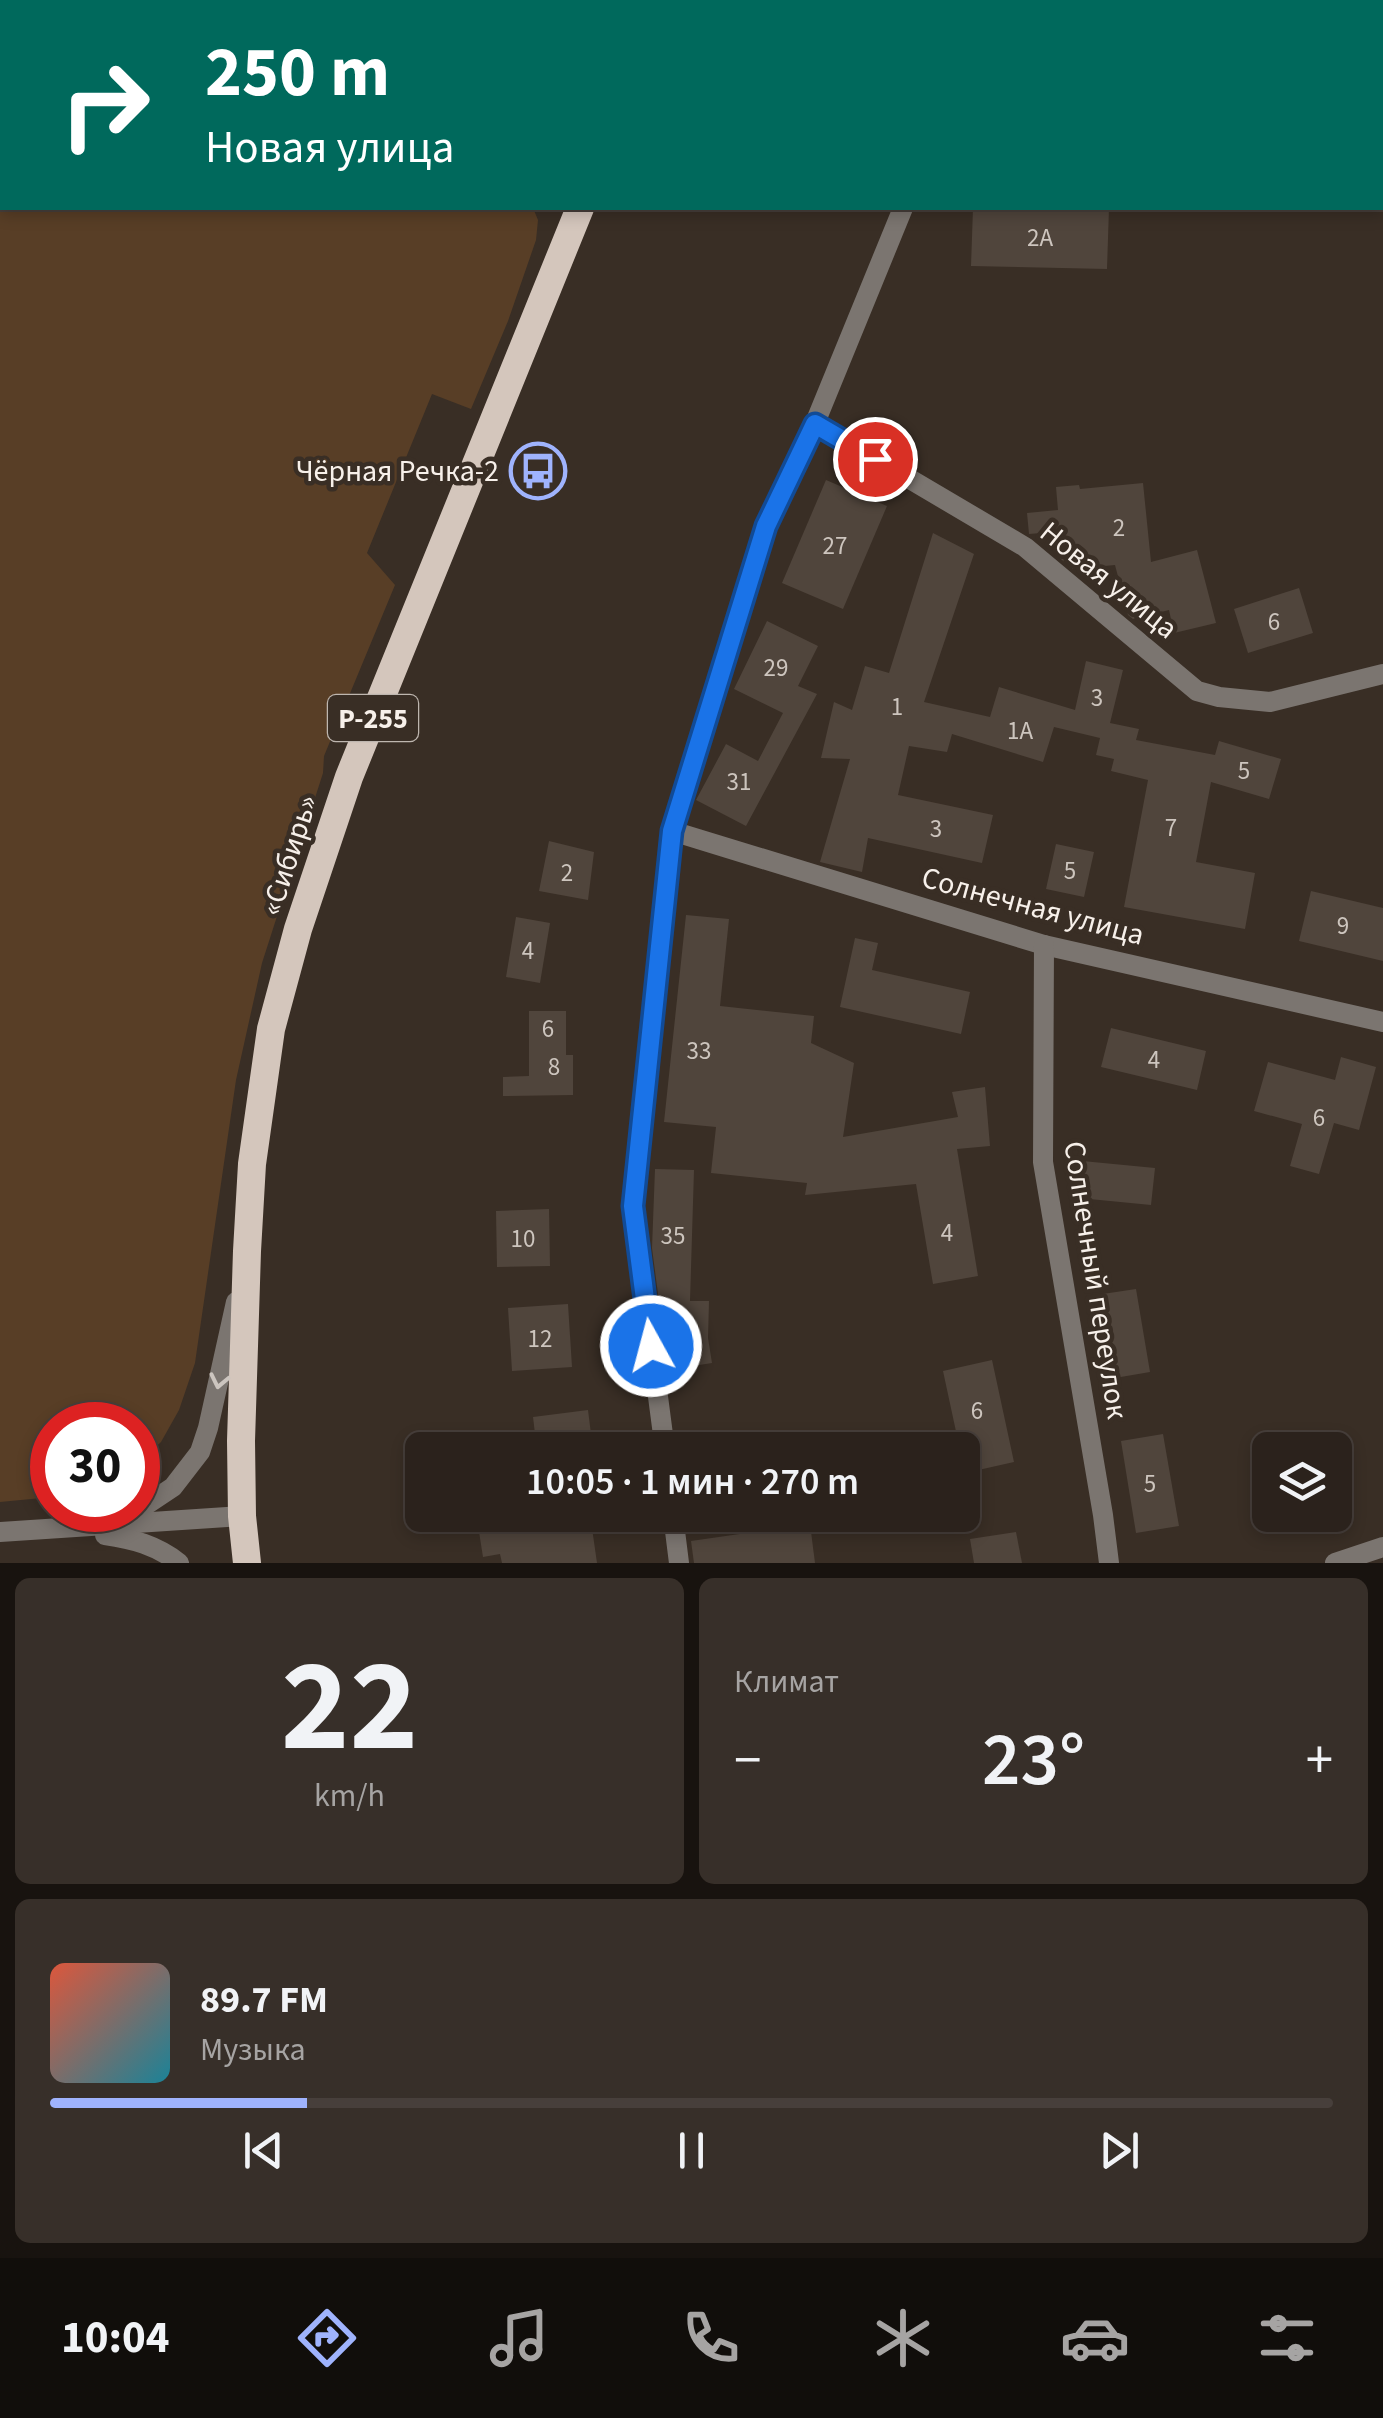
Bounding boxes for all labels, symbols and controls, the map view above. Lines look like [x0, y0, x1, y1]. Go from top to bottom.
text: 250 m [205, 23, 390, 123]
icon: right [40, 40, 170, 170]
text: Новая улица [205, 116, 454, 180]
house number: 2А [1027, 220, 1053, 256]
pin [833, 417, 918, 502]
icon: arrive [848, 432, 903, 487]
bus stop icon: Чёрная Речка-2 [508, 441, 568, 501]
place label: Чёрная Речка-2 [296, 450, 499, 493]
house number: 2 [1113, 510, 1125, 546]
street label: Новая улица [1031, 511, 1187, 649]
house number: 27 [823, 528, 847, 564]
house number: 6 [1268, 604, 1280, 640]
house number: 29 [764, 650, 788, 686]
house number: 3 [1091, 680, 1103, 716]
house number: 1 [891, 689, 903, 725]
road number: Р-255 [328, 695, 418, 741]
house number: 1А [1007, 713, 1033, 749]
house number: 5 [1238, 753, 1250, 789]
house number: 31 [727, 764, 751, 800]
street label: «Сибирь» [250, 789, 329, 921]
house number: 7 [1165, 810, 1177, 846]
house number: 3 [930, 811, 942, 847]
house number: 5 [1064, 853, 1076, 889]
house number: 2 [561, 855, 573, 891]
street label: Солнечная улица [917, 856, 1149, 957]
house number: 9 [1337, 908, 1349, 944]
house number: 4 [522, 933, 534, 969]
house number: 6 [542, 1011, 554, 1047]
house number: 33 [687, 1033, 711, 1069]
house number: 4 [1148, 1042, 1160, 1078]
house number: 8 [548, 1049, 560, 1085]
house number: 6 [1313, 1100, 1325, 1136]
street label: Солнечный переулок [1052, 1138, 1139, 1422]
house number: 4 [941, 1215, 953, 1251]
house number: 35 [661, 1218, 685, 1254]
house number: 10 [511, 1221, 535, 1257]
position arrow [599, 1294, 703, 1398]
house number: 12 [528, 1321, 552, 1357]
one-way arrow [210, 1372, 231, 1389]
house number: 6 [971, 1393, 983, 1429]
speed limit sign: 30 [30, 1402, 160, 1532]
map controls [1252, 1432, 1352, 1532]
button: layers [1252, 1432, 1352, 1532]
text: 10:05 · 1 мин · 270 m [526, 1455, 859, 1509]
house number: 5 [1144, 1466, 1156, 1502]
text: 22 [281, 1615, 418, 1800]
text: Климат [734, 1659, 839, 1705]
text: 23° [982, 1707, 1085, 1814]
text: − [734, 1722, 761, 1800]
text: + [1306, 1722, 1333, 1800]
text: km/h [314, 1773, 385, 1819]
text: 89.7 FM [200, 1973, 328, 2027]
text: Музыка [200, 2027, 306, 2073]
icon: previous [236, 2123, 291, 2178]
icon: pause [664, 2123, 719, 2178]
icon: next [1092, 2123, 1147, 2178]
icon: directions [292, 2303, 362, 2373]
icon: music [484, 2303, 554, 2373]
icon: phone [676, 2303, 746, 2373]
icon: climate [868, 2303, 938, 2373]
icon: car [1060, 2303, 1130, 2373]
icon: filters [1252, 2303, 1322, 2373]
text: 10:04 [61, 2306, 170, 2370]

